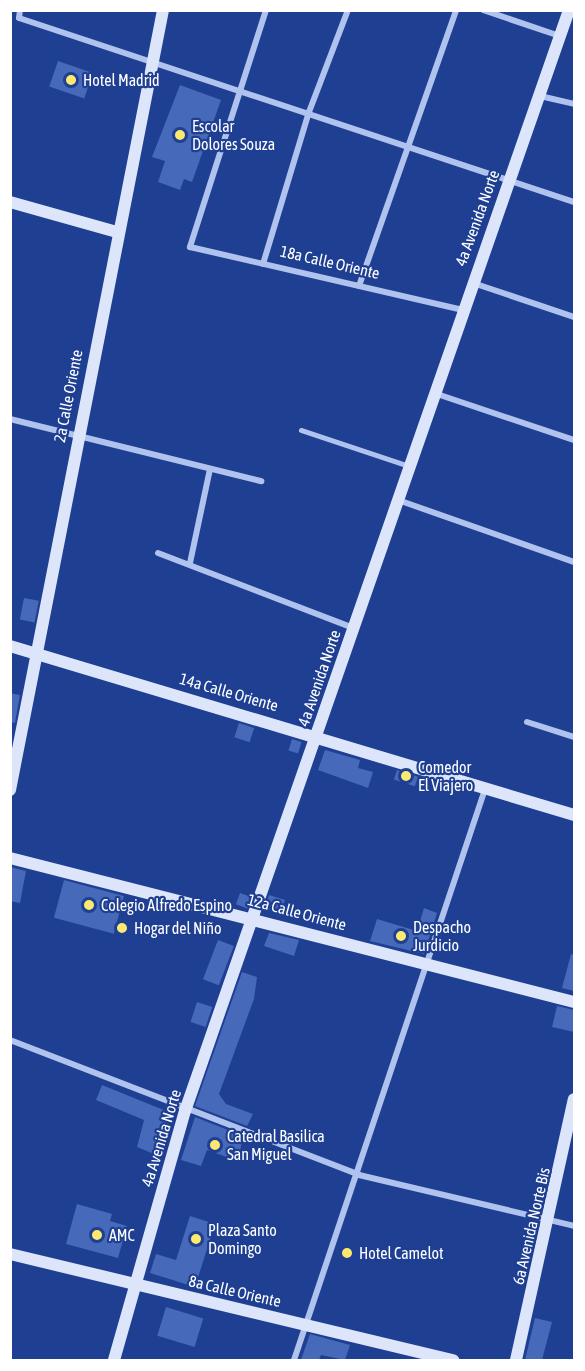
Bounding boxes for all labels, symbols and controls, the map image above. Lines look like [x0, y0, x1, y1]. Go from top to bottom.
place label: Hotel Madrid [83, 70, 160, 90]
marker: Hotel Madrid [64, 73, 78, 87]
place label: Escolar Dolores Souza [192, 116, 275, 154]
marker: Escolar Dolores Souza [173, 128, 187, 142]
street label: 4a Avenida Norte [451, 167, 503, 269]
street label: 18a Calle Oriente [278, 241, 382, 283]
street label: 2a Calle Oriente [50, 348, 86, 444]
street label: 4a Avenida Norte [294, 627, 344, 729]
street label: 14a Calle Oriente [178, 669, 280, 715]
place label: Comedor El Viajero [418, 757, 473, 795]
marker: Comedor El Viajero [399, 769, 413, 783]
street label: 12a Calle Oriente [245, 890, 349, 934]
place label: Colegio Alfredo Espino [101, 895, 232, 915]
marker: Colegio Alfredo Espino [82, 898, 96, 912]
place label: Despacho Jurdicio [413, 917, 471, 955]
place label: Hogar del Niño [134, 918, 221, 938]
marker: Hogar del Niño [115, 921, 129, 935]
marker: Despacho Jurdicio [394, 929, 408, 943]
street label: 4a Avenida Norte [137, 1087, 185, 1189]
place label: Catedral Basilica San Miguel [227, 1126, 325, 1164]
marker: Catedral Basilica San Miguel [208, 1138, 222, 1152]
street label: 6a Avenida Norte Bis [508, 1166, 554, 1286]
place label: Plaza Santo Domingo [208, 1220, 277, 1258]
place label: AMC [109, 1225, 135, 1245]
marker: AMC [90, 1228, 104, 1242]
marker: Plaza Santo Domingo [189, 1232, 203, 1246]
place label: Hotel Camelot [359, 1243, 444, 1263]
marker: Hotel Camelot [340, 1246, 354, 1260]
street label: 8a Calle Oriente [187, 1271, 283, 1311]

